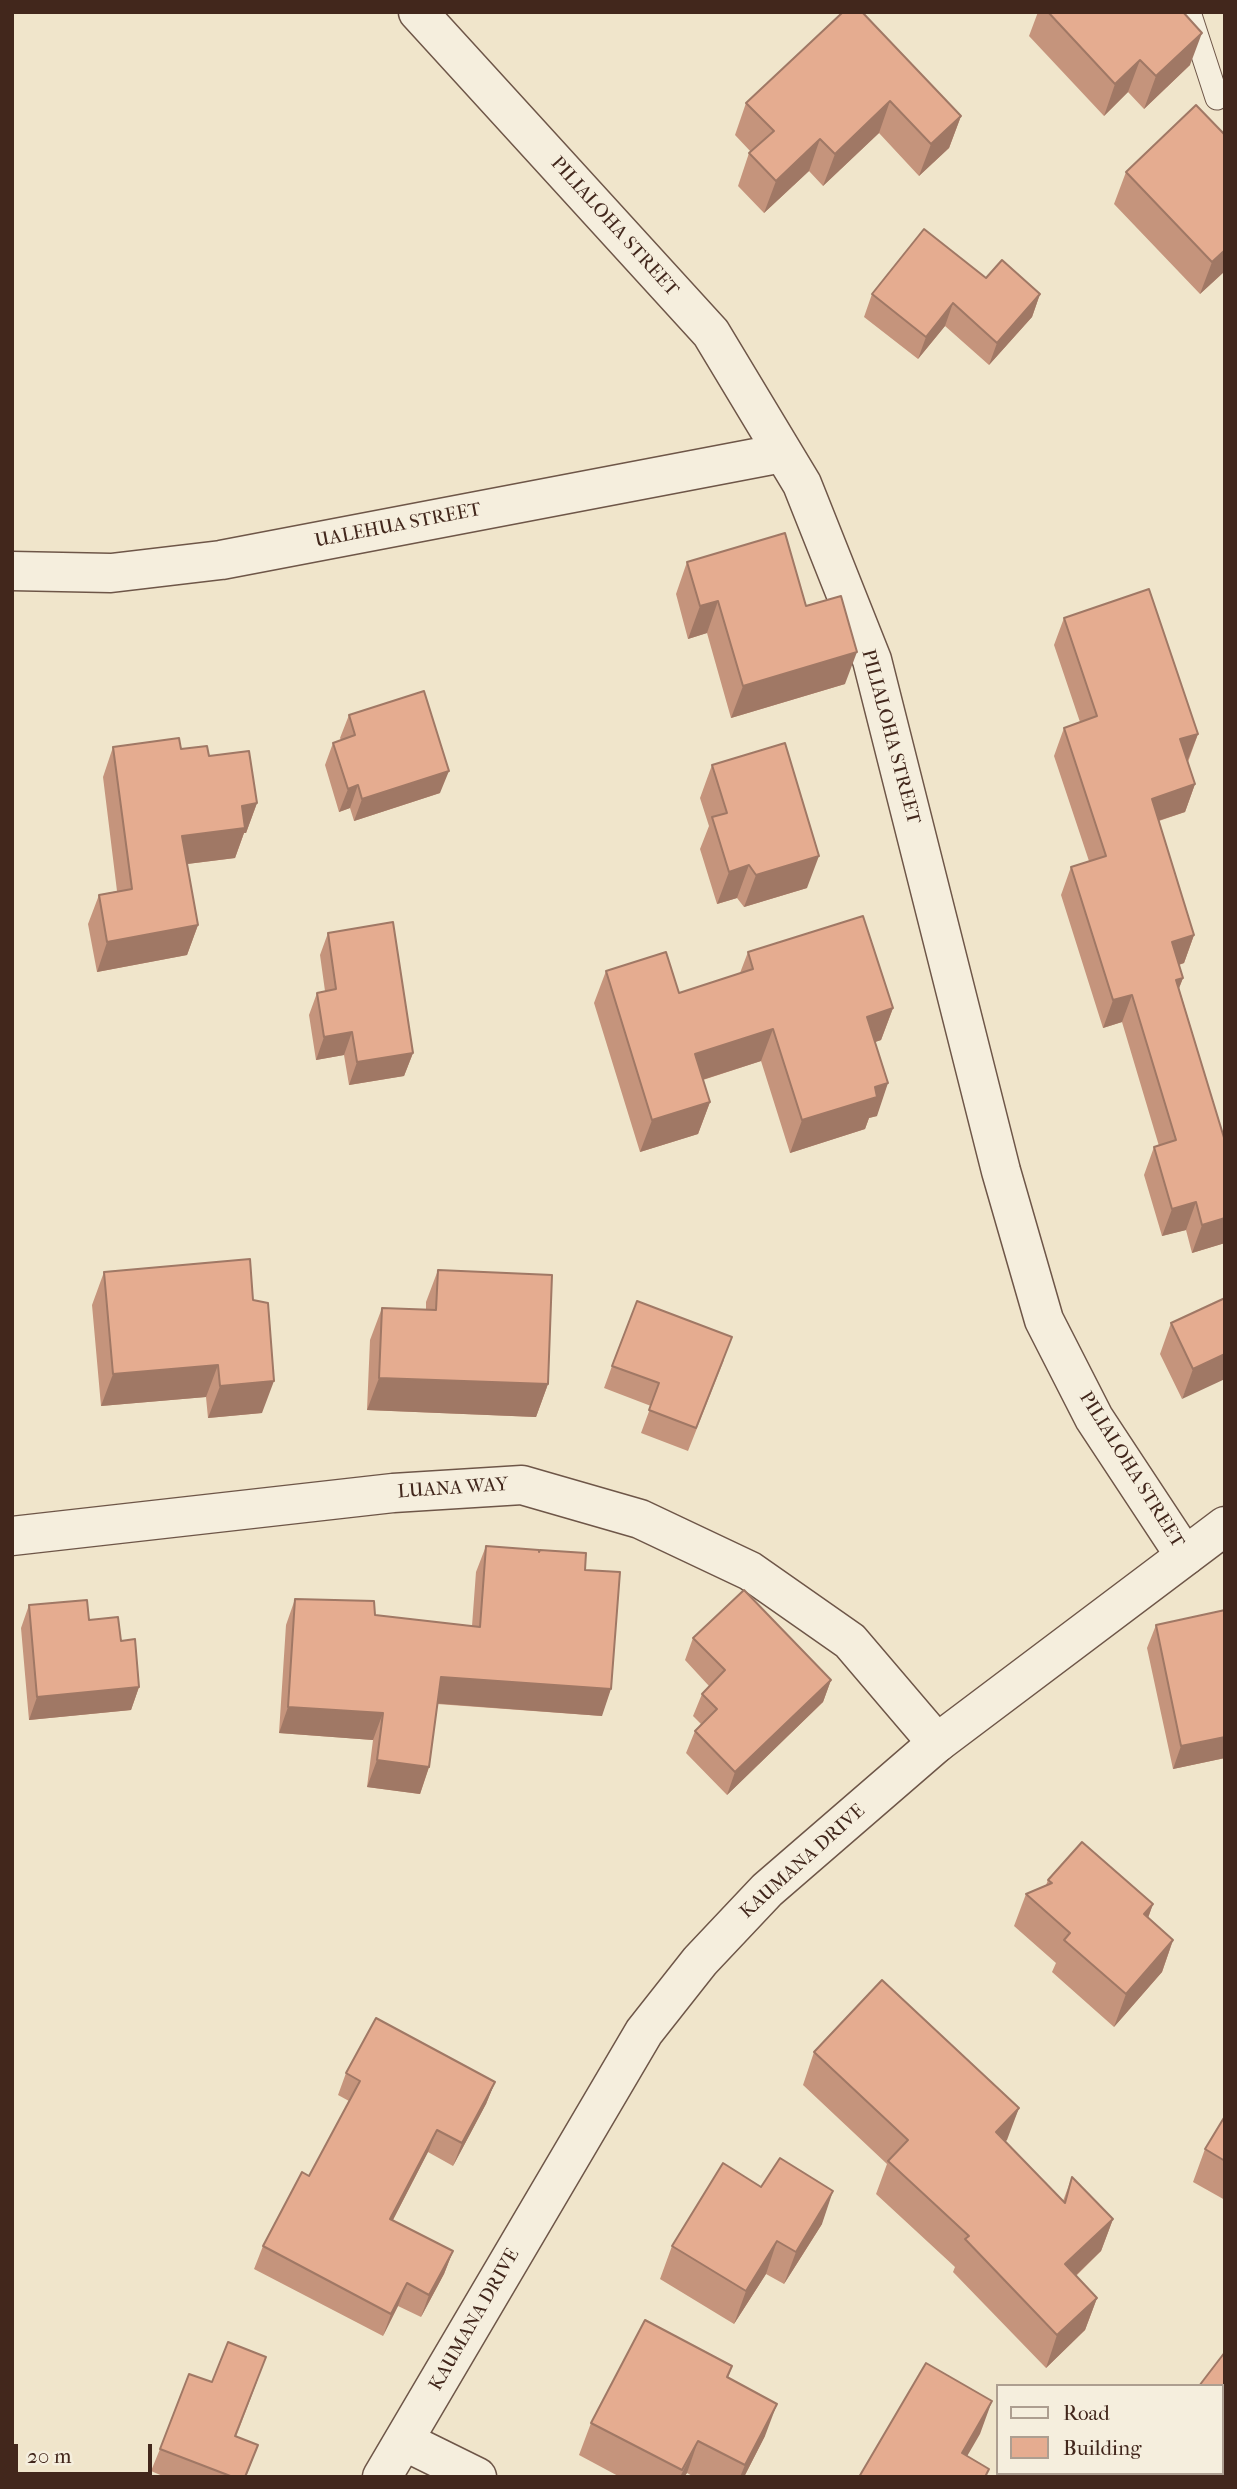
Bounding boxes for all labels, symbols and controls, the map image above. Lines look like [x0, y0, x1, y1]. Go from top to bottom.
street label: PILIALOHA STREET [545, 152, 683, 302]
street label: UALEHUA STREET [313, 499, 483, 553]
street label: PILIALOHA STREET [856, 647, 924, 827]
street label: PILIALOHA STREET [1074, 1388, 1188, 1552]
street label: LUANA WAY [397, 1474, 509, 1504]
street label: KAUMANA DRIVE [736, 1800, 870, 1924]
street label: KAUMANA DRIVE [425, 2245, 525, 2395]
legend [996, 2384, 1223, 2475]
text: Road [1063, 2401, 1110, 2425]
scale bar [18, 2430, 156, 2474]
text: Building [1063, 2436, 1141, 2460]
text: 20 m [27, 2444, 71, 2468]

